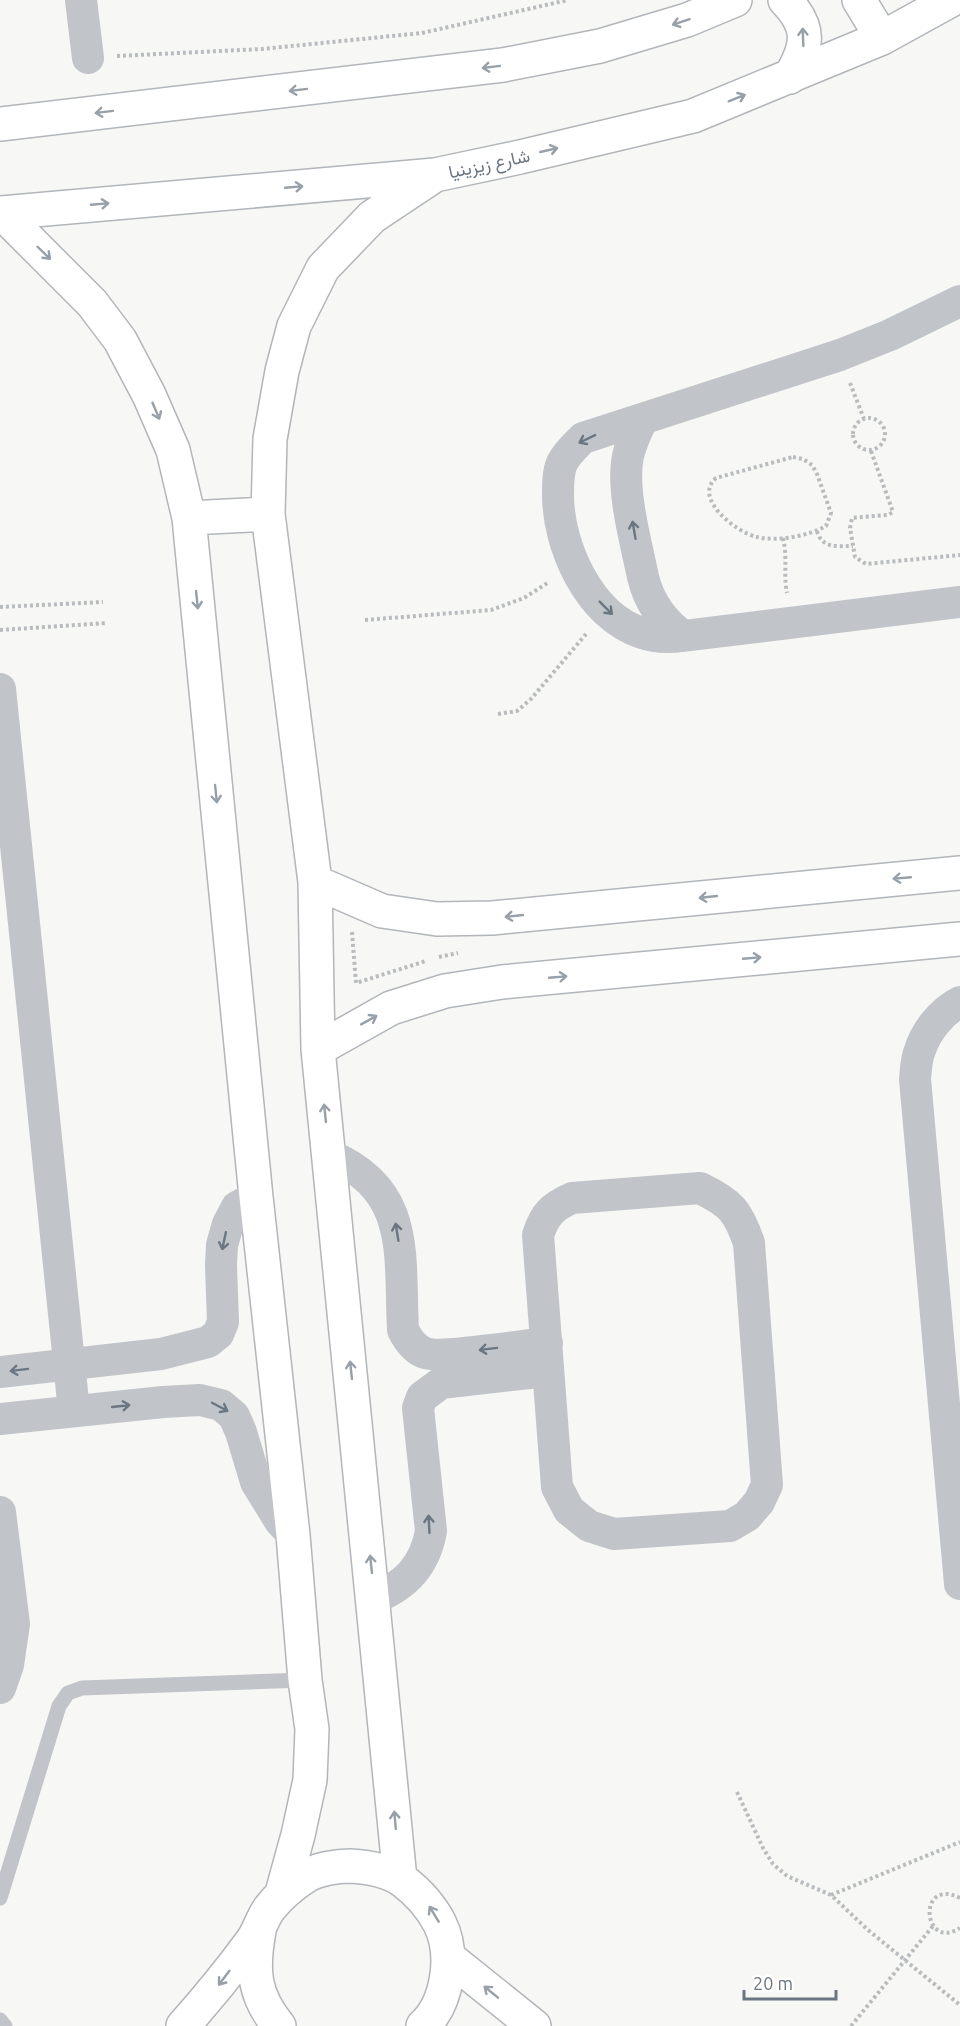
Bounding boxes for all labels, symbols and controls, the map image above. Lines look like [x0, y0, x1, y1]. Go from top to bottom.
one-way arrow [672, 17, 691, 28]
one-way arrow [797, 28, 808, 48]
one-way arrow [482, 62, 502, 73]
one-way arrow [288, 84, 308, 95]
one-way arrow [727, 92, 745, 103]
one-way arrow [95, 107, 114, 118]
one-way arrow [540, 144, 559, 156]
street label: شارع زيزينيا [447, 145, 532, 184]
one-way arrow [284, 181, 304, 192]
one-way arrow [90, 198, 110, 209]
one-way arrow [36, 246, 51, 260]
one-way arrow [151, 401, 162, 419]
one-way arrow [578, 433, 596, 445]
one-way arrow [628, 520, 639, 540]
one-way arrow [192, 589, 203, 609]
one-way arrow [598, 601, 613, 616]
one-way arrow [211, 783, 222, 803]
one-way arrow [892, 873, 912, 884]
one-way arrow [698, 892, 718, 903]
one-way arrow [504, 911, 524, 922]
one-way arrow [741, 952, 761, 963]
one-way arrow [547, 971, 567, 982]
one-way arrow [360, 1014, 377, 1026]
one-way arrow [319, 1104, 330, 1123]
one-way arrow [391, 1223, 402, 1243]
one-way arrow [217, 1231, 229, 1250]
one-way arrow [479, 1344, 499, 1355]
one-way arrow [345, 1360, 356, 1380]
one-way arrow [10, 1365, 30, 1376]
one-way arrow [110, 1400, 130, 1411]
one-way arrow [211, 1401, 228, 1413]
one-way arrow [424, 1514, 435, 1534]
one-way arrow [365, 1554, 376, 1574]
one-way arrow [389, 1811, 400, 1831]
one-way arrow [427, 1906, 439, 1923]
scale bar [744, 1963, 836, 2001]
one-way arrow [218, 1970, 230, 1986]
text: 20 m [753, 1973, 793, 1993]
one-way arrow [483, 1985, 499, 1998]

